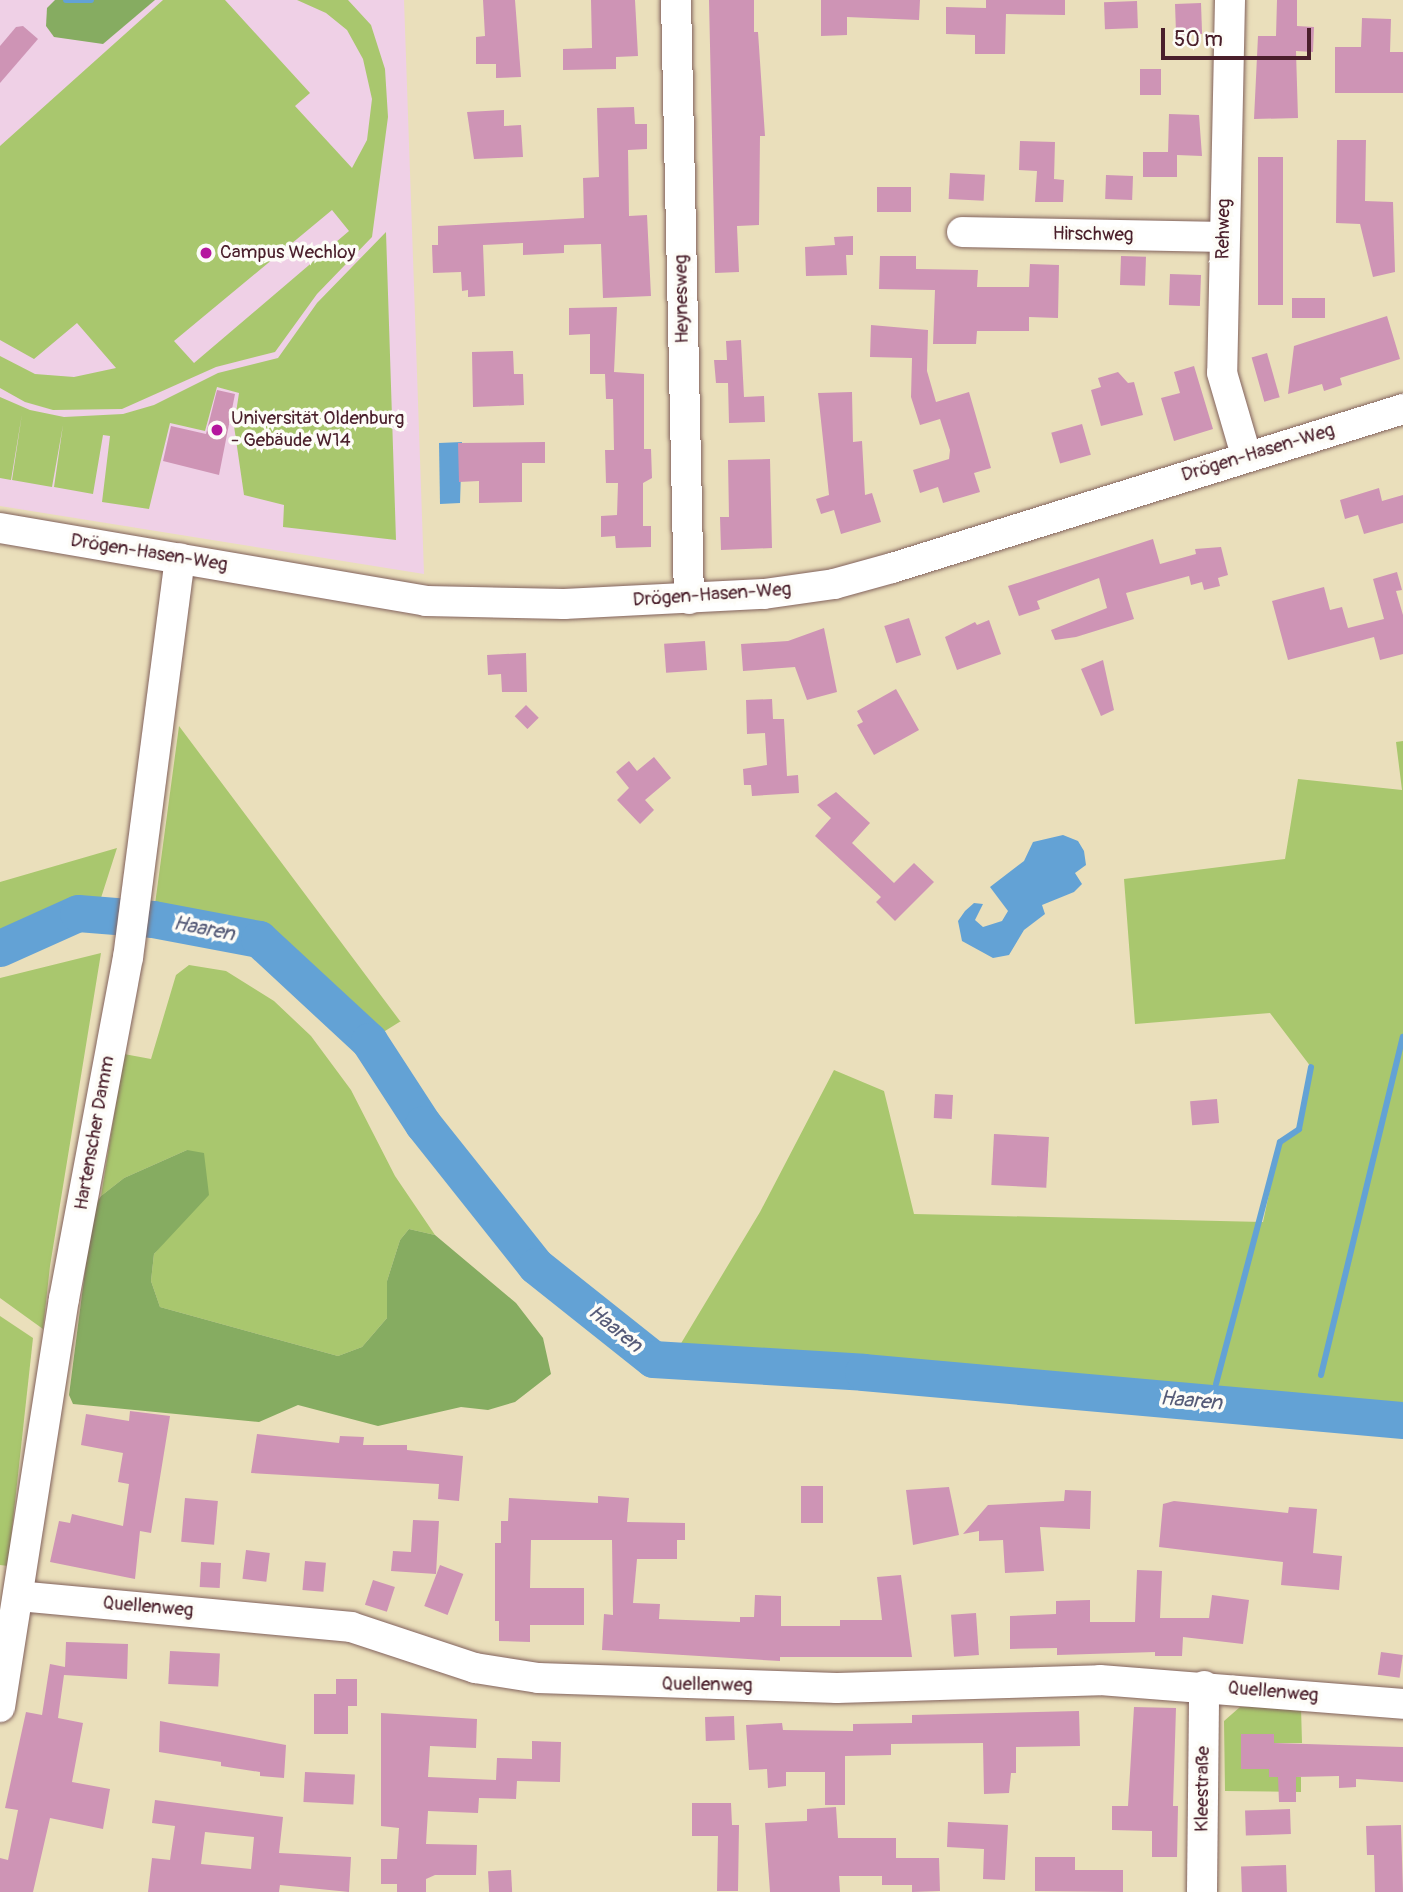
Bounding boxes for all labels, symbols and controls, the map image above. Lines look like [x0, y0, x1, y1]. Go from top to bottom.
scale bar [1165, 14, 1316, 58]
text: 50 m [1174, 26, 1223, 53]
street label: Rehweg [1212, 198, 1236, 260]
street label: Hirschweg [1052, 223, 1134, 247]
place label: Campus Wechloy [220, 242, 356, 264]
marker: Campus Wechloy [198, 245, 214, 261]
street label: Heynesweg [670, 254, 694, 344]
place label: Universität Oldenburg - Gebäude W14 [231, 408, 404, 452]
street label: Drögen-Hasen-Weg [1179, 419, 1337, 487]
marker: Universität Oldenburg - Gebäude W14 [209, 422, 225, 438]
street label: Drögen-Hasen-Weg [69, 529, 229, 577]
street label: Drögen-Hasen-Weg [632, 578, 792, 612]
water label: Haaren [171, 911, 237, 947]
street label: Hartenscher Damm [70, 1054, 120, 1212]
water label: Haaren [583, 1300, 647, 1358]
water label: Haaren [1159, 1386, 1223, 1416]
street label: Quellenweg [102, 1592, 194, 1622]
street label: Quellenweg [661, 1673, 753, 1697]
street label: Quellenweg [1227, 1677, 1319, 1707]
street label: Kleestraße [1191, 1746, 1215, 1832]

